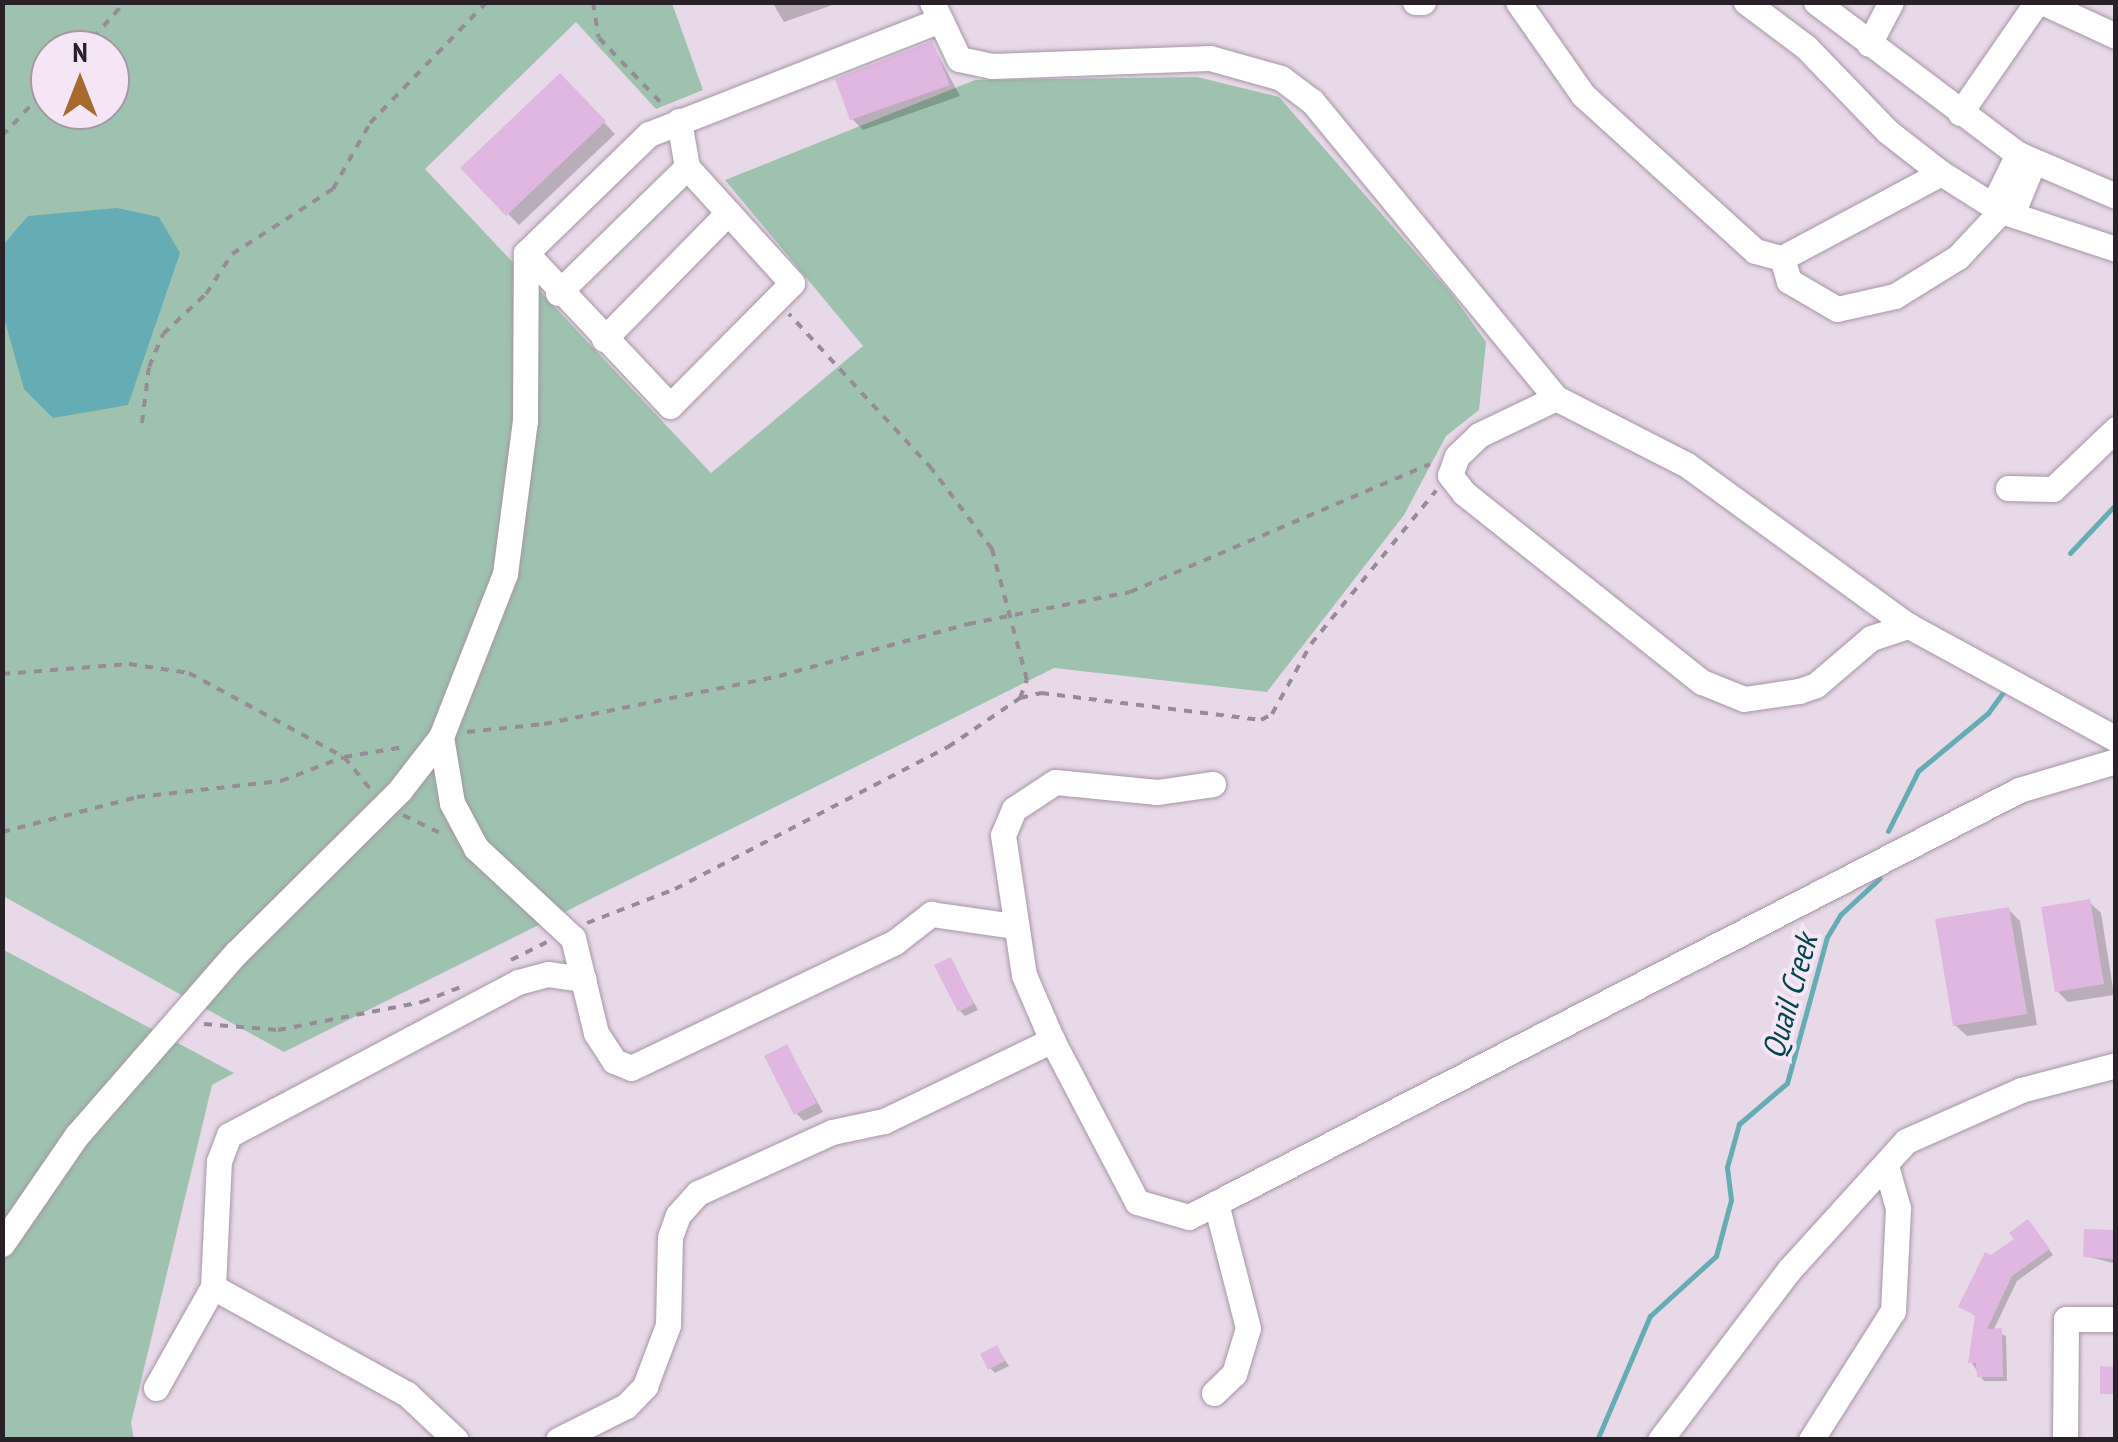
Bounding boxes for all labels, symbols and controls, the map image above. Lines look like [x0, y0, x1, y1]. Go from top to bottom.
north arrow [30, 30, 130, 130]
text: N [72, 33, 88, 70]
water label: Quail Creek [1753, 930, 1825, 1062]

